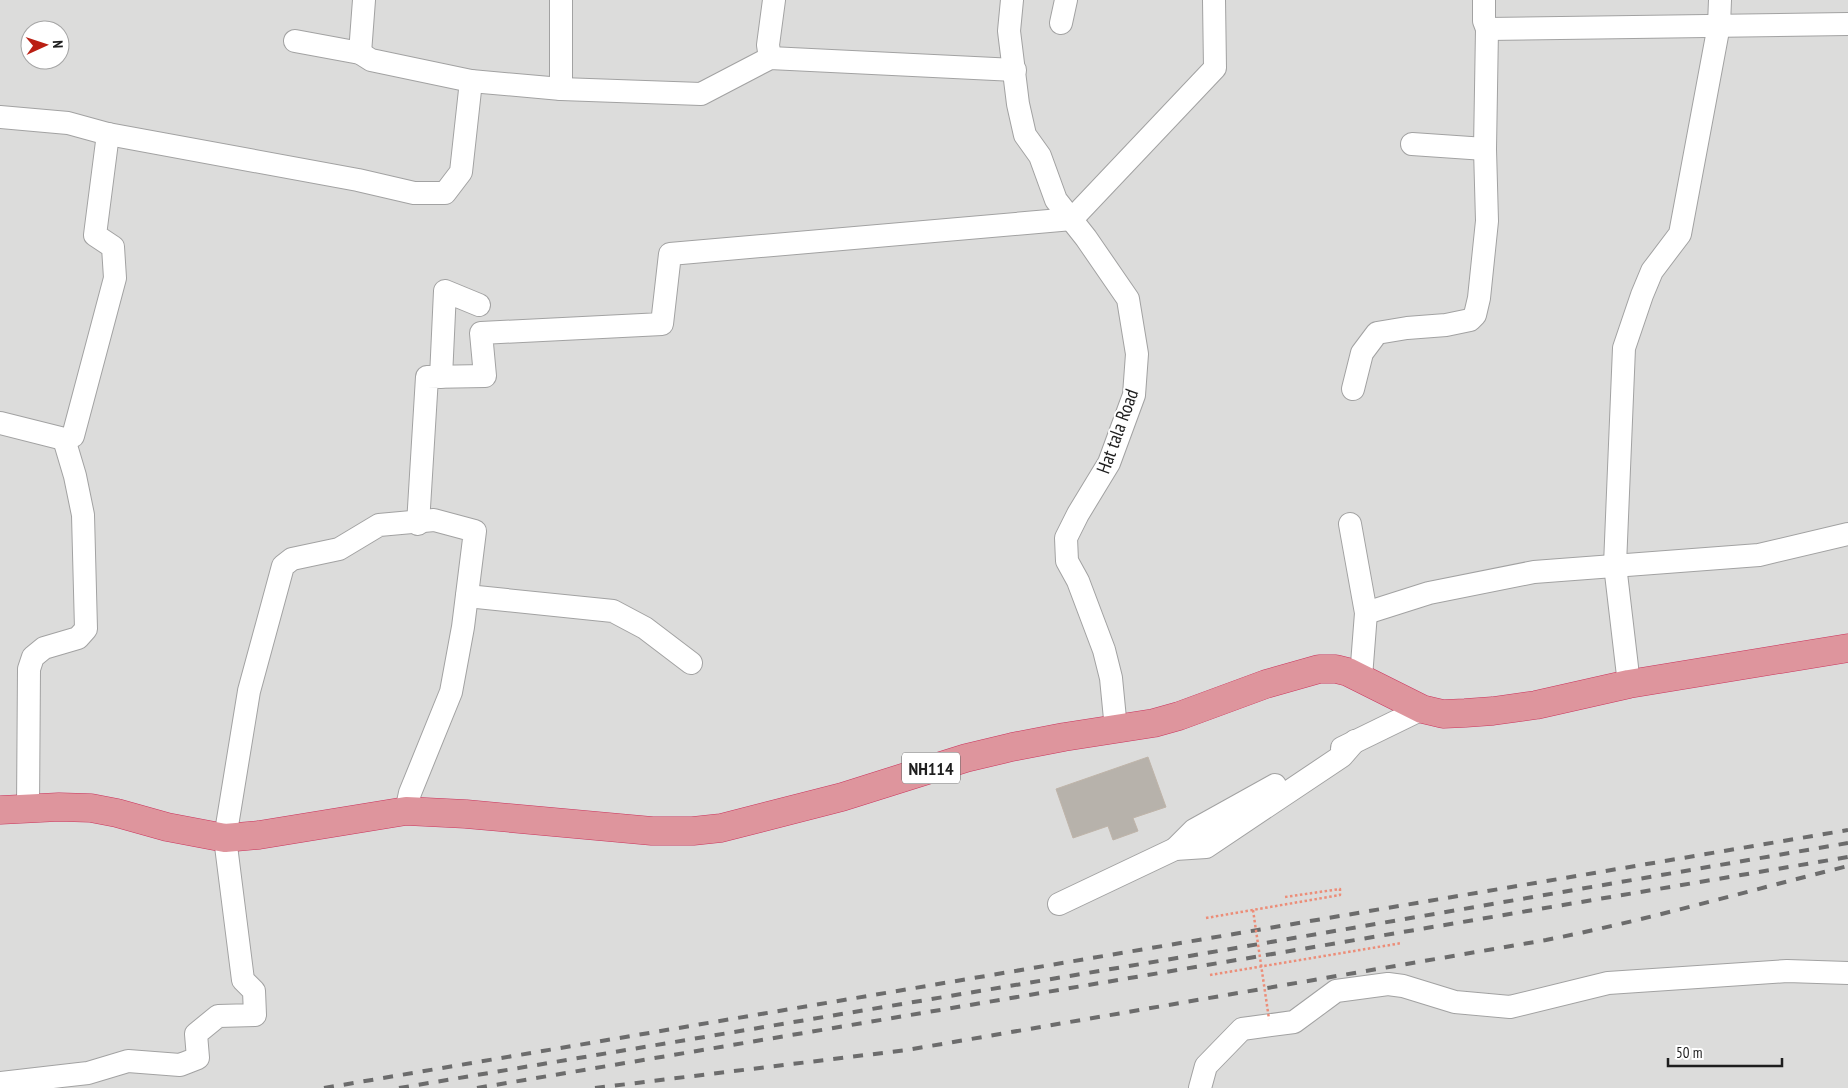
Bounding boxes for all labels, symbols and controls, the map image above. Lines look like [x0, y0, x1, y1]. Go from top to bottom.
north arrow [20, 20, 70, 70]
text: N [49, 40, 67, 49]
street label: Hat tala Road [1091, 385, 1143, 477]
road number: NH114 [902, 752, 960, 784]
scale bar [1668, 1036, 1782, 1068]
text: 50 m [1676, 1043, 1702, 1062]

